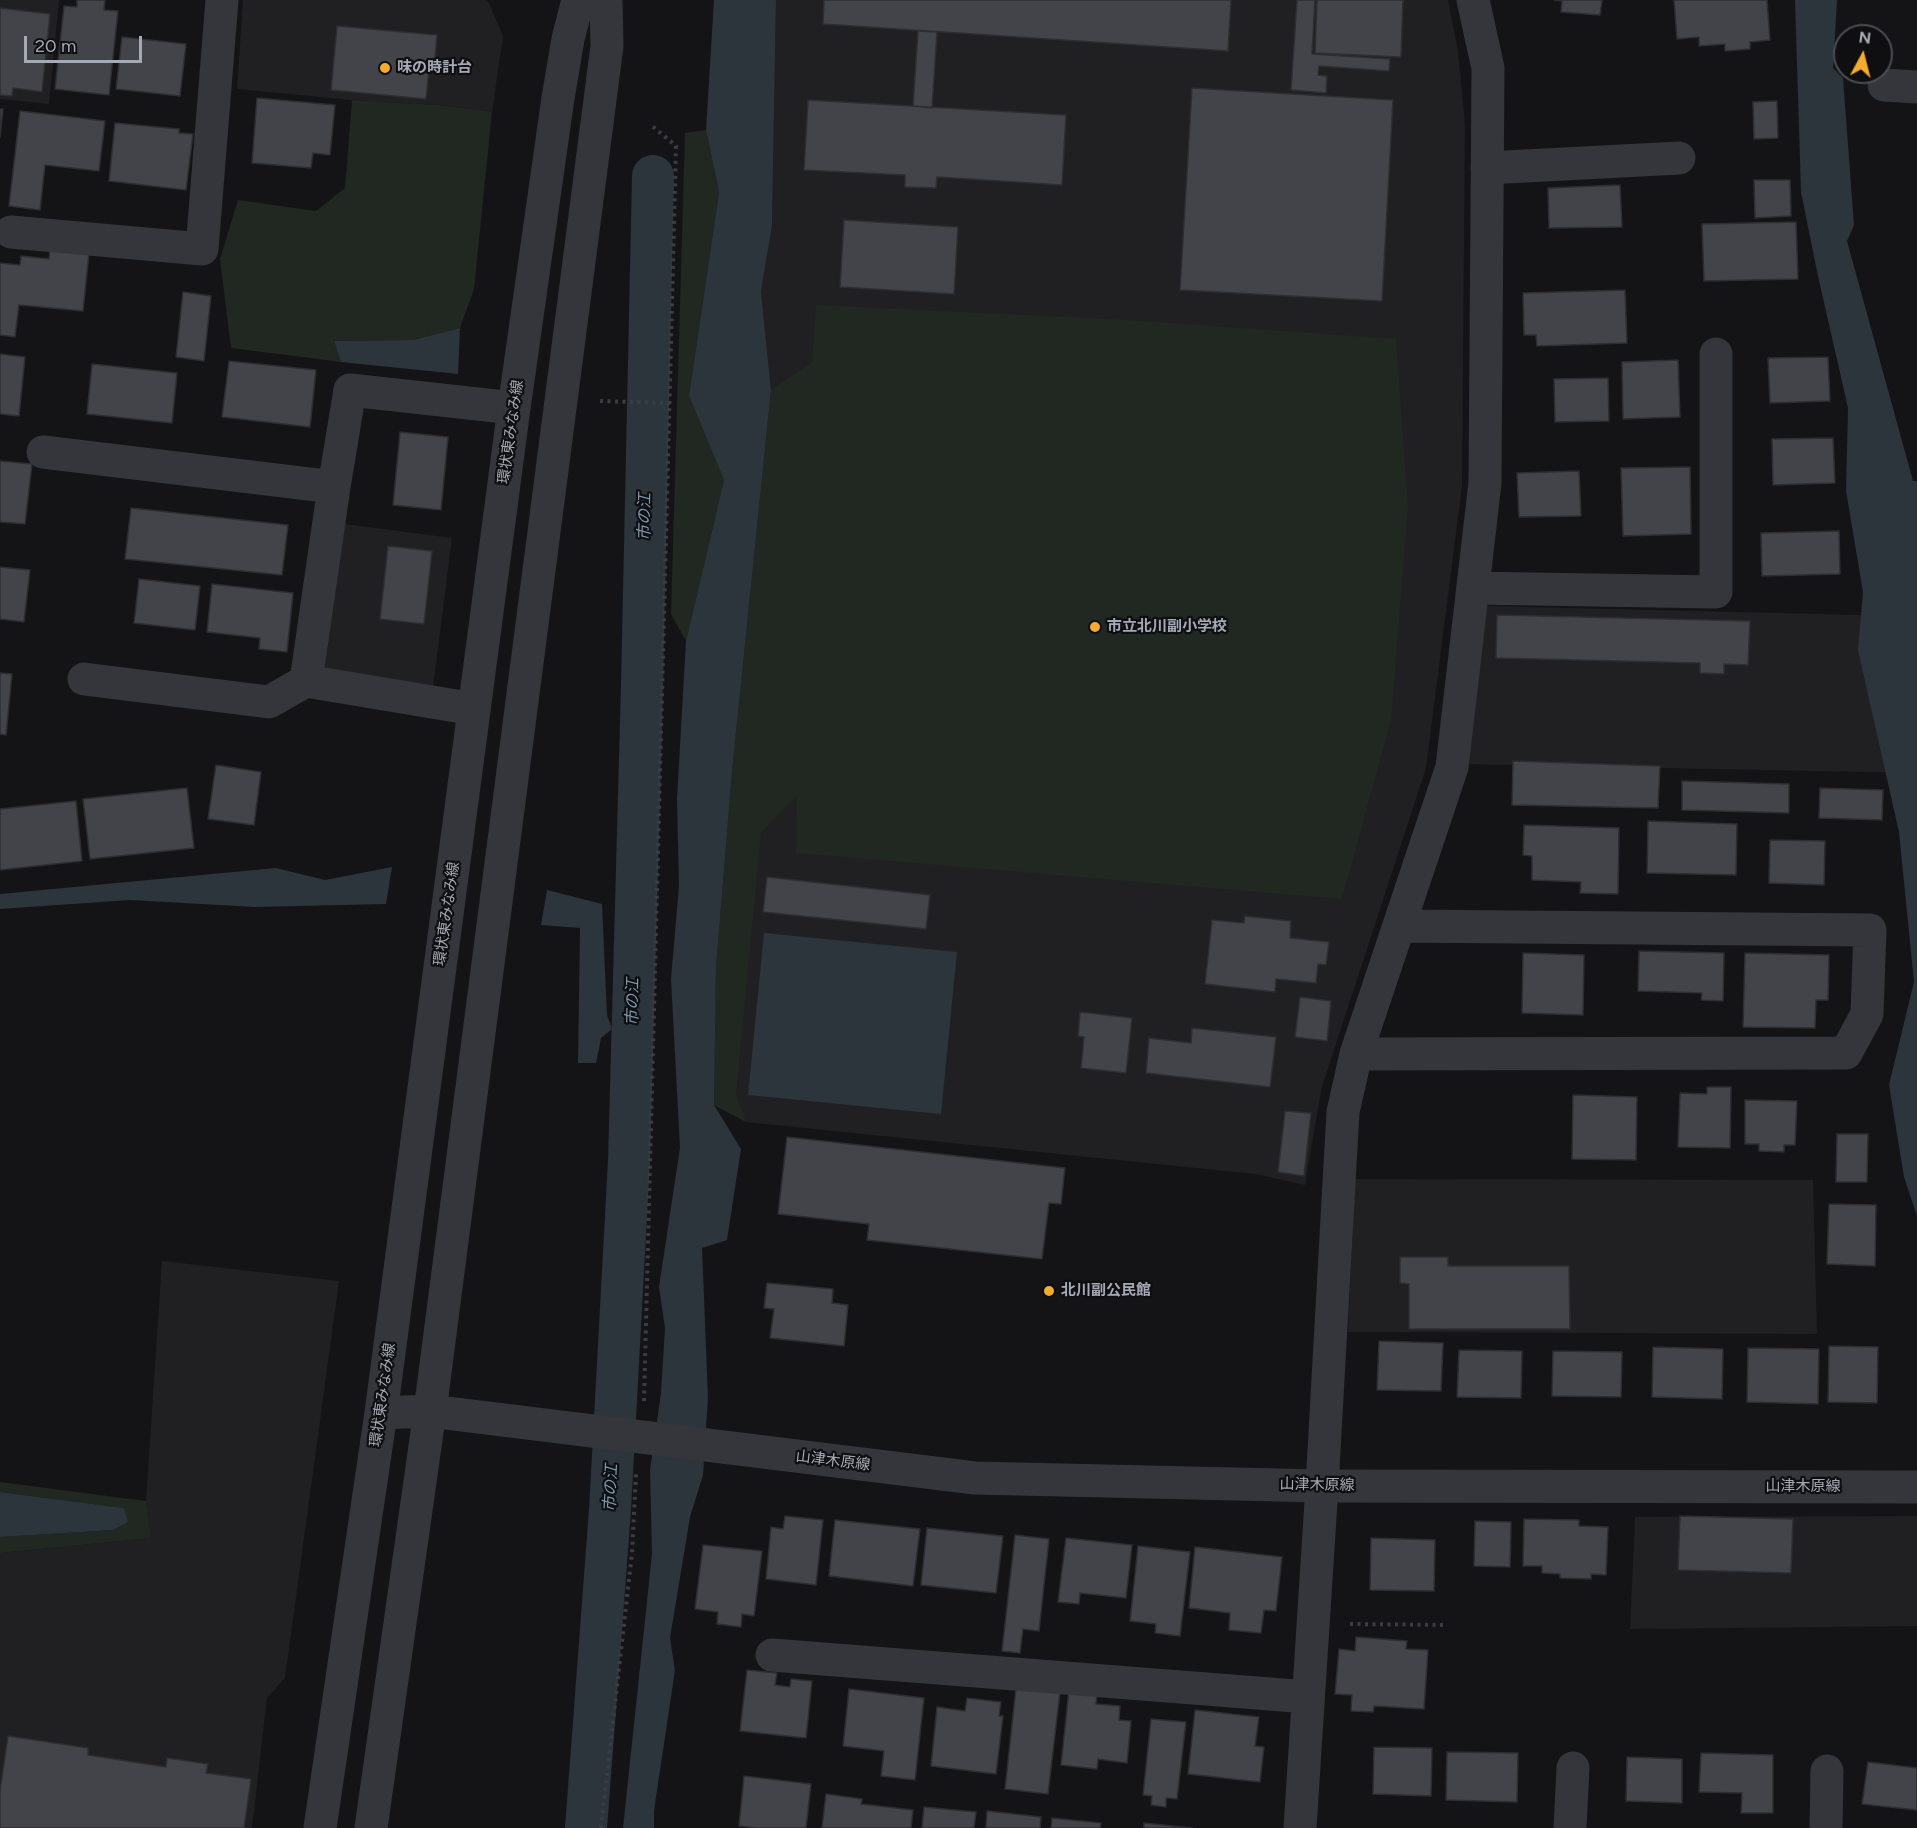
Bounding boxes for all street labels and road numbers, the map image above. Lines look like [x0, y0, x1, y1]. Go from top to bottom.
street label: 環状東みなみ線 [495, 379, 527, 485]
street label: 環状東みなみ線 [431, 861, 463, 967]
street label: 環状東みなみ線 [367, 1342, 399, 1448]
street label: 山津木原線 [795, 1447, 871, 1475]
street label: 山津木原線 [1279, 1475, 1355, 1495]
street label: 山津木原線 [1766, 1478, 1840, 1496]

